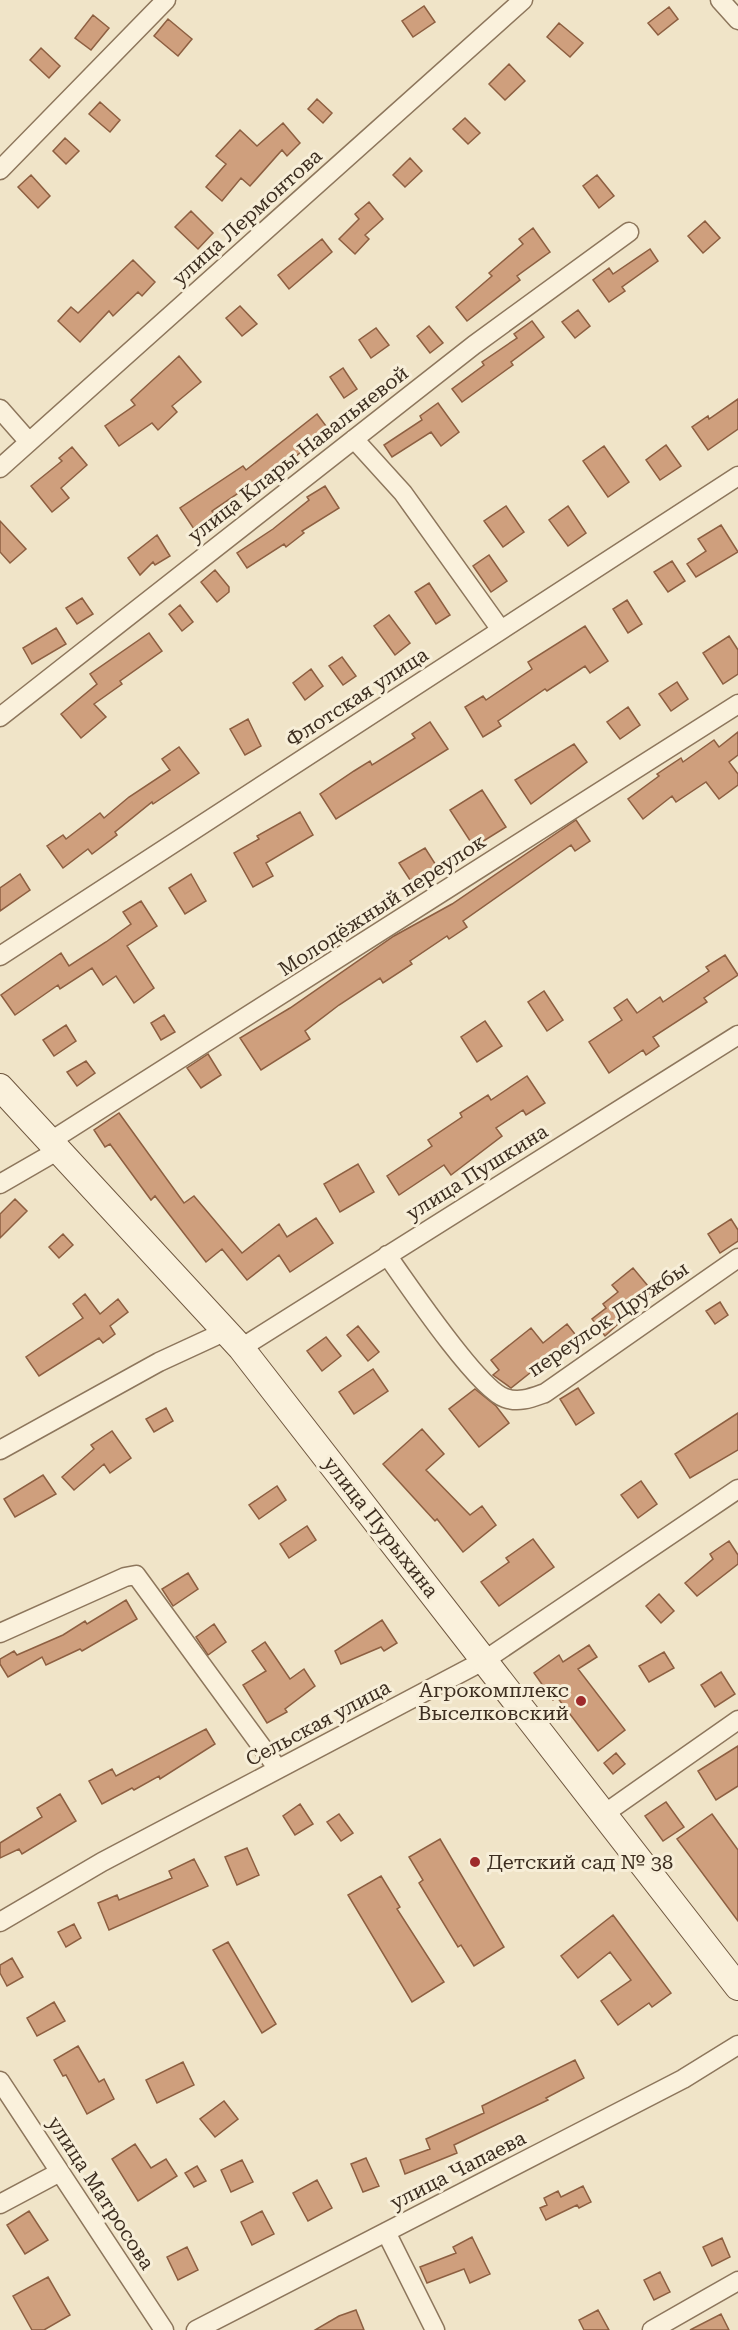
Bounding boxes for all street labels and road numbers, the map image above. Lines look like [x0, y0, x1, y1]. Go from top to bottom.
street label: улица Лермонтова [167, 143, 327, 290]
street label: улица Клары Навальневой [183, 361, 413, 547]
street label: Флотская улица [281, 642, 433, 752]
street label: Молодёжный переулок [274, 829, 490, 981]
street label: улица Пушкина [402, 1119, 552, 1225]
street label: переулок Дружбы [523, 1256, 693, 1382]
street label: улица Пурыхина [318, 1452, 444, 1603]
street label: Сельская улица [242, 1675, 395, 1771]
street label: улица Матросова [42, 2112, 160, 2274]
street label: улица Чапаева [386, 2125, 530, 2214]

